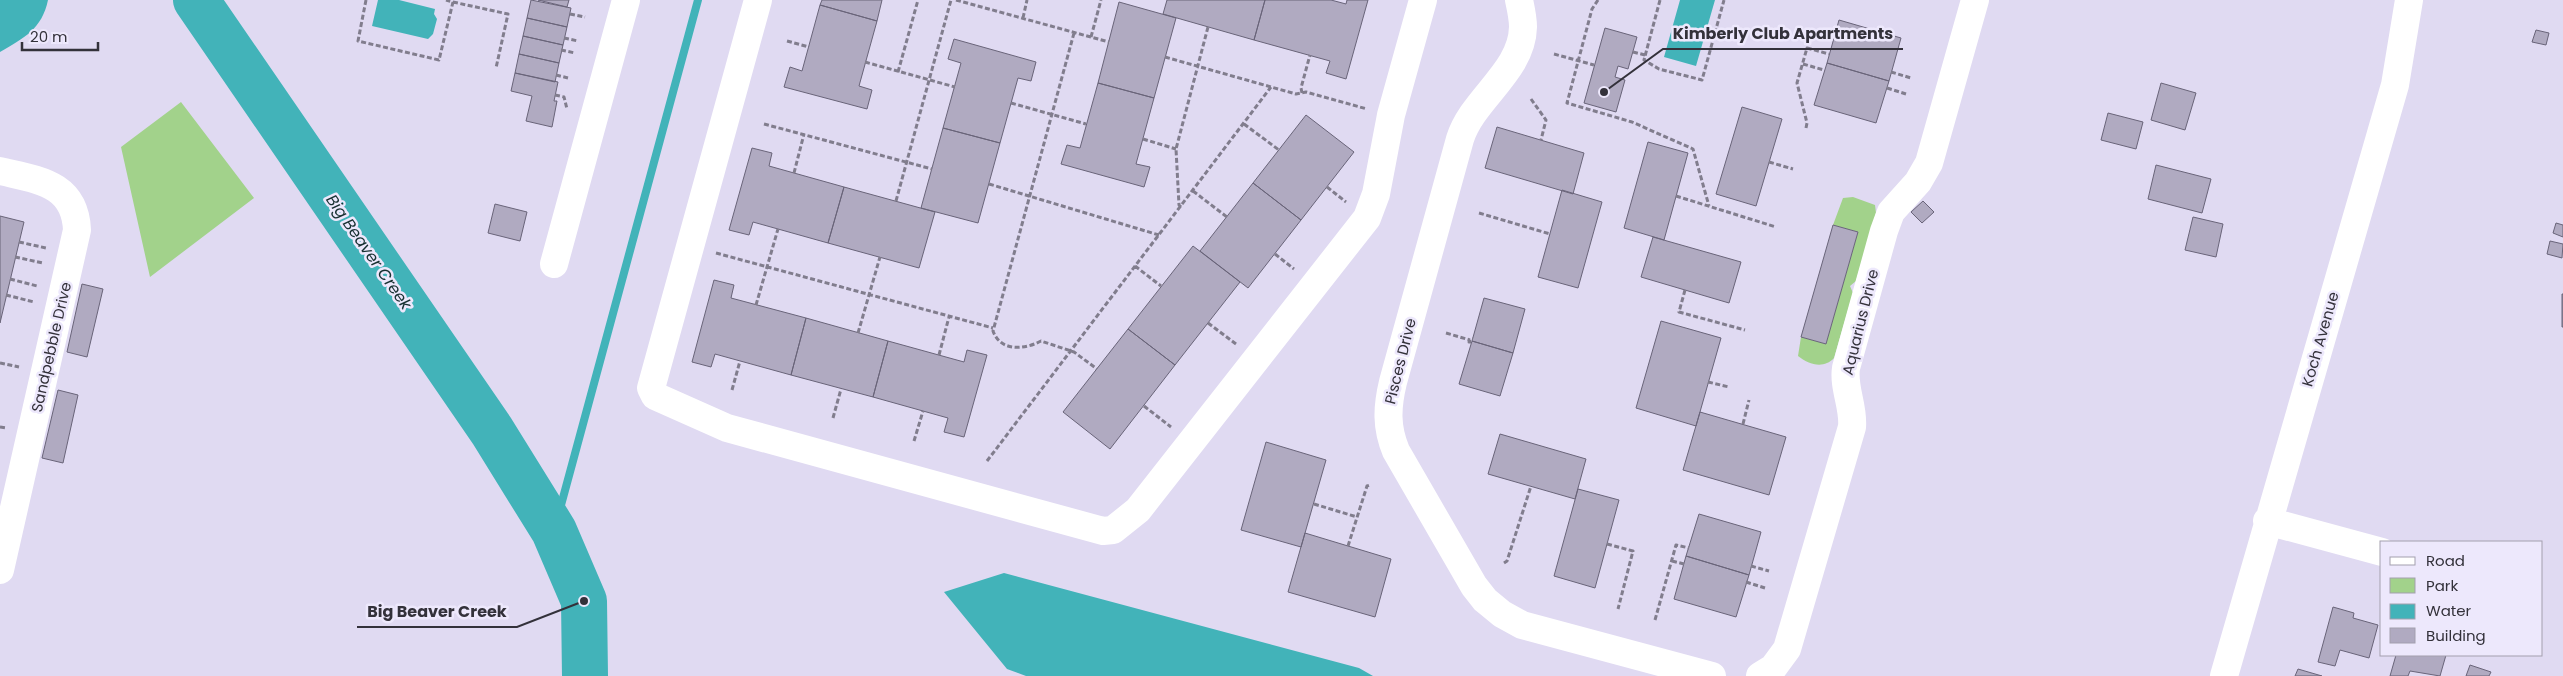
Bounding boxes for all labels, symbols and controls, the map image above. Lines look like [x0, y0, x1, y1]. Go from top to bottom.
callout: Kimberly Club Apartments [1663, 18, 1903, 49]
scale bar [22, 20, 99, 52]
text: Kimberly Club Apartments [1673, 22, 1893, 45]
text: 20 m [30, 26, 68, 47]
water label: Big Beaver Creek [321, 190, 418, 315]
street label: Aquarius Drive [1837, 267, 1883, 377]
street label: Sandpebble Drive [26, 280, 76, 414]
street label: Koch Avenue [2296, 289, 2344, 389]
street label: Pisces Drive [1379, 316, 1421, 406]
legend [2380, 541, 2543, 656]
text: Road [2426, 550, 2465, 571]
text: Park [2426, 575, 2458, 596]
callout: Big Beaver Creek [357, 596, 517, 627]
text: Big Beaver Creek [367, 600, 507, 623]
text: Water [2426, 600, 2472, 621]
text: Building [2426, 625, 2486, 646]

